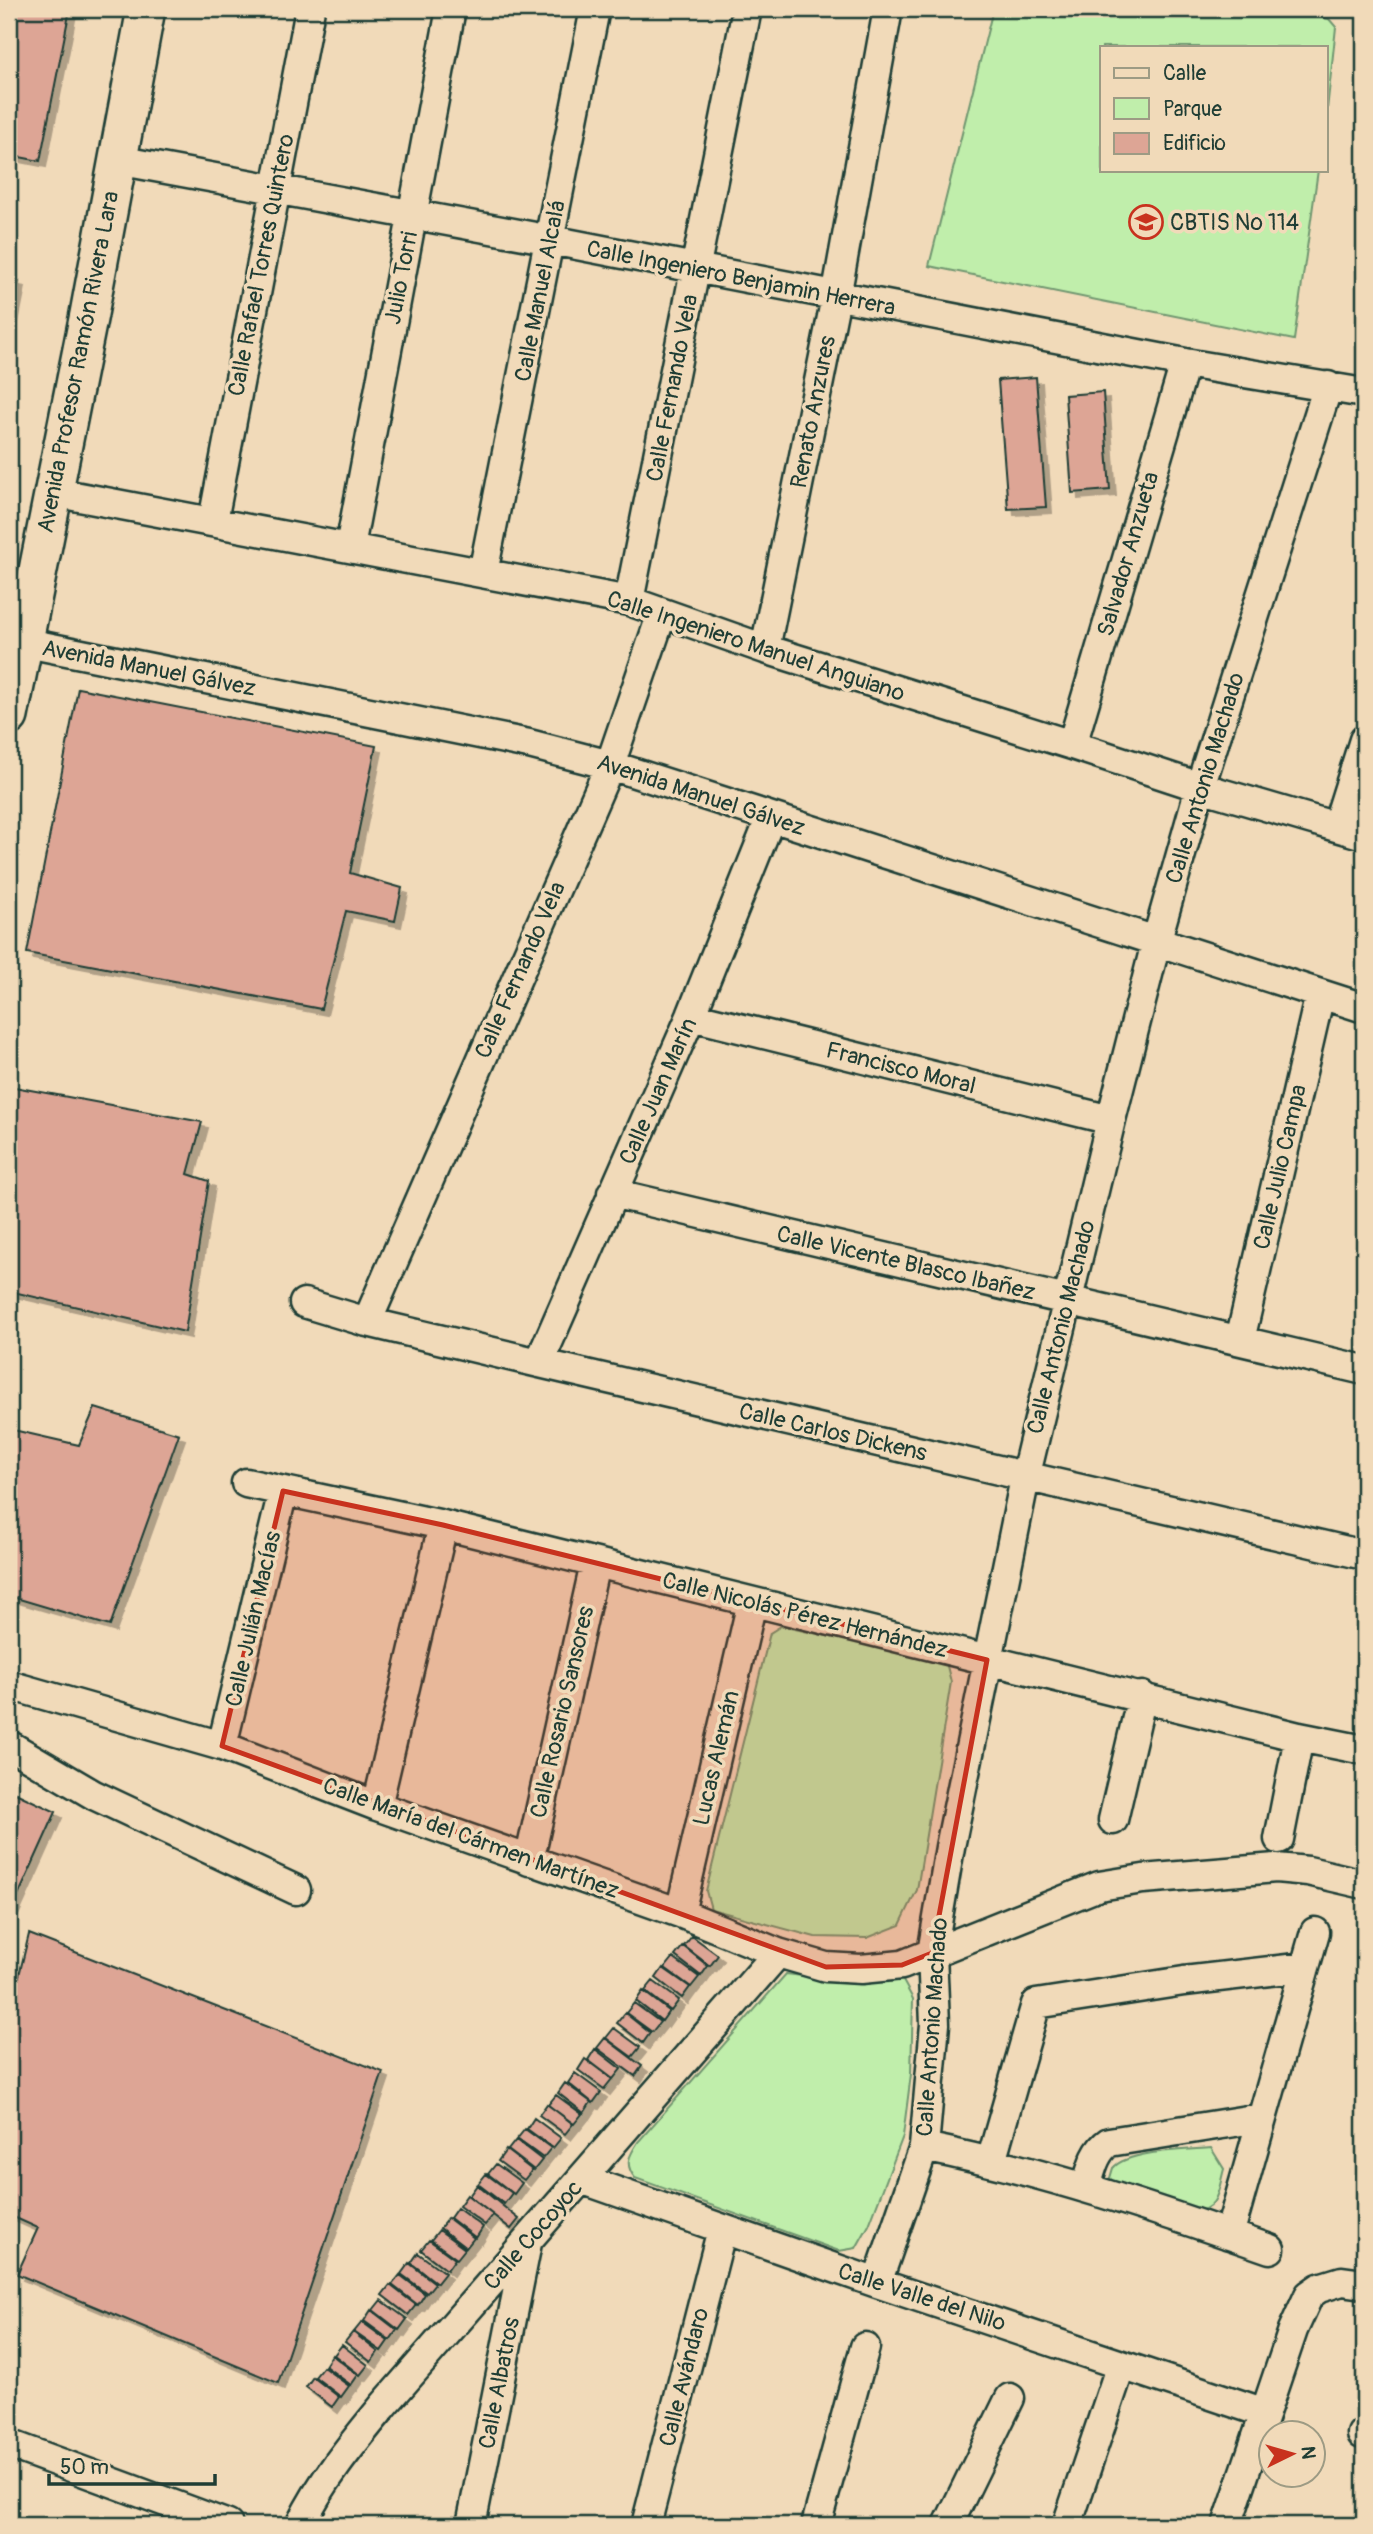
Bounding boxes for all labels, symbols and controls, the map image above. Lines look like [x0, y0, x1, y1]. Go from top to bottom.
legend [1100, 46, 1328, 172]
text: Calle [1163, 60, 1207, 87]
text: Parque [1163, 96, 1222, 123]
text: Edificio [1163, 130, 1226, 157]
street label: Calle Rafael Torres Quintero [221, 131, 301, 399]
street label: Avenida Profesor Ramón Rivera Lara [31, 189, 125, 535]
street label: Calle Manuel Alcalá [508, 198, 572, 384]
school or university icon: CBTIS No 114 [1127, 203, 1165, 241]
place label: CBTIS No 114 [1170, 208, 1299, 237]
street label: Julio Torri [378, 229, 424, 327]
street label: Calle Ingeniero Benjamin Herrera [584, 234, 898, 322]
street label: Calle Fernando Vela [640, 292, 704, 484]
street label: Renato Anzures [784, 333, 842, 491]
street label: Salvador Anzueta [1091, 468, 1165, 640]
street label: Calle Ingeniero Manuel Anguiano [603, 584, 909, 708]
street label: Avenida Manuel Gálvez [40, 633, 258, 703]
street label: Calle Antonio Machado [1159, 669, 1251, 887]
street label: Avenida Manuel Gálvez [593, 748, 809, 842]
street label: Calle Fernando Vela [468, 877, 572, 1063]
street label: Calle Juan Marín [613, 1013, 703, 1169]
street label: Francisco Moral [823, 1035, 979, 1101]
street label: Calle Julio Campa [1247, 1082, 1313, 1252]
street label: Calle Antonio Machado [1020, 1217, 1102, 1437]
street label: Calle Vicente Blasco Ibañez [774, 1219, 1038, 1307]
street label: Calle Carlos Dickens [736, 1396, 930, 1468]
street label: Calle Julián Macías [219, 1528, 287, 1710]
street label: Calle Nicolás Pérez Hernández [659, 1565, 951, 1665]
street label: Calle Rosario Sansores [524, 1603, 600, 1821]
street label: Lucas Alemán [686, 1688, 746, 1828]
street label: Calle María del Cármen Martínez [319, 1771, 623, 1905]
street label: Calle Antonio Machado [910, 1917, 954, 2137]
street label: Calle Cocoyoc [477, 2174, 589, 2296]
street label: Calle Valle del Nilo [834, 2256, 1010, 2338]
street label: Calle Avándaro [653, 2305, 715, 2449]
street label: Calle Albatros [472, 2315, 526, 2451]
north arrow [1258, 2418, 1328, 2488]
scale bar [49, 2443, 215, 2487]
text: N [1295, 2445, 1320, 2460]
text: 50 m [60, 2454, 109, 2481]

